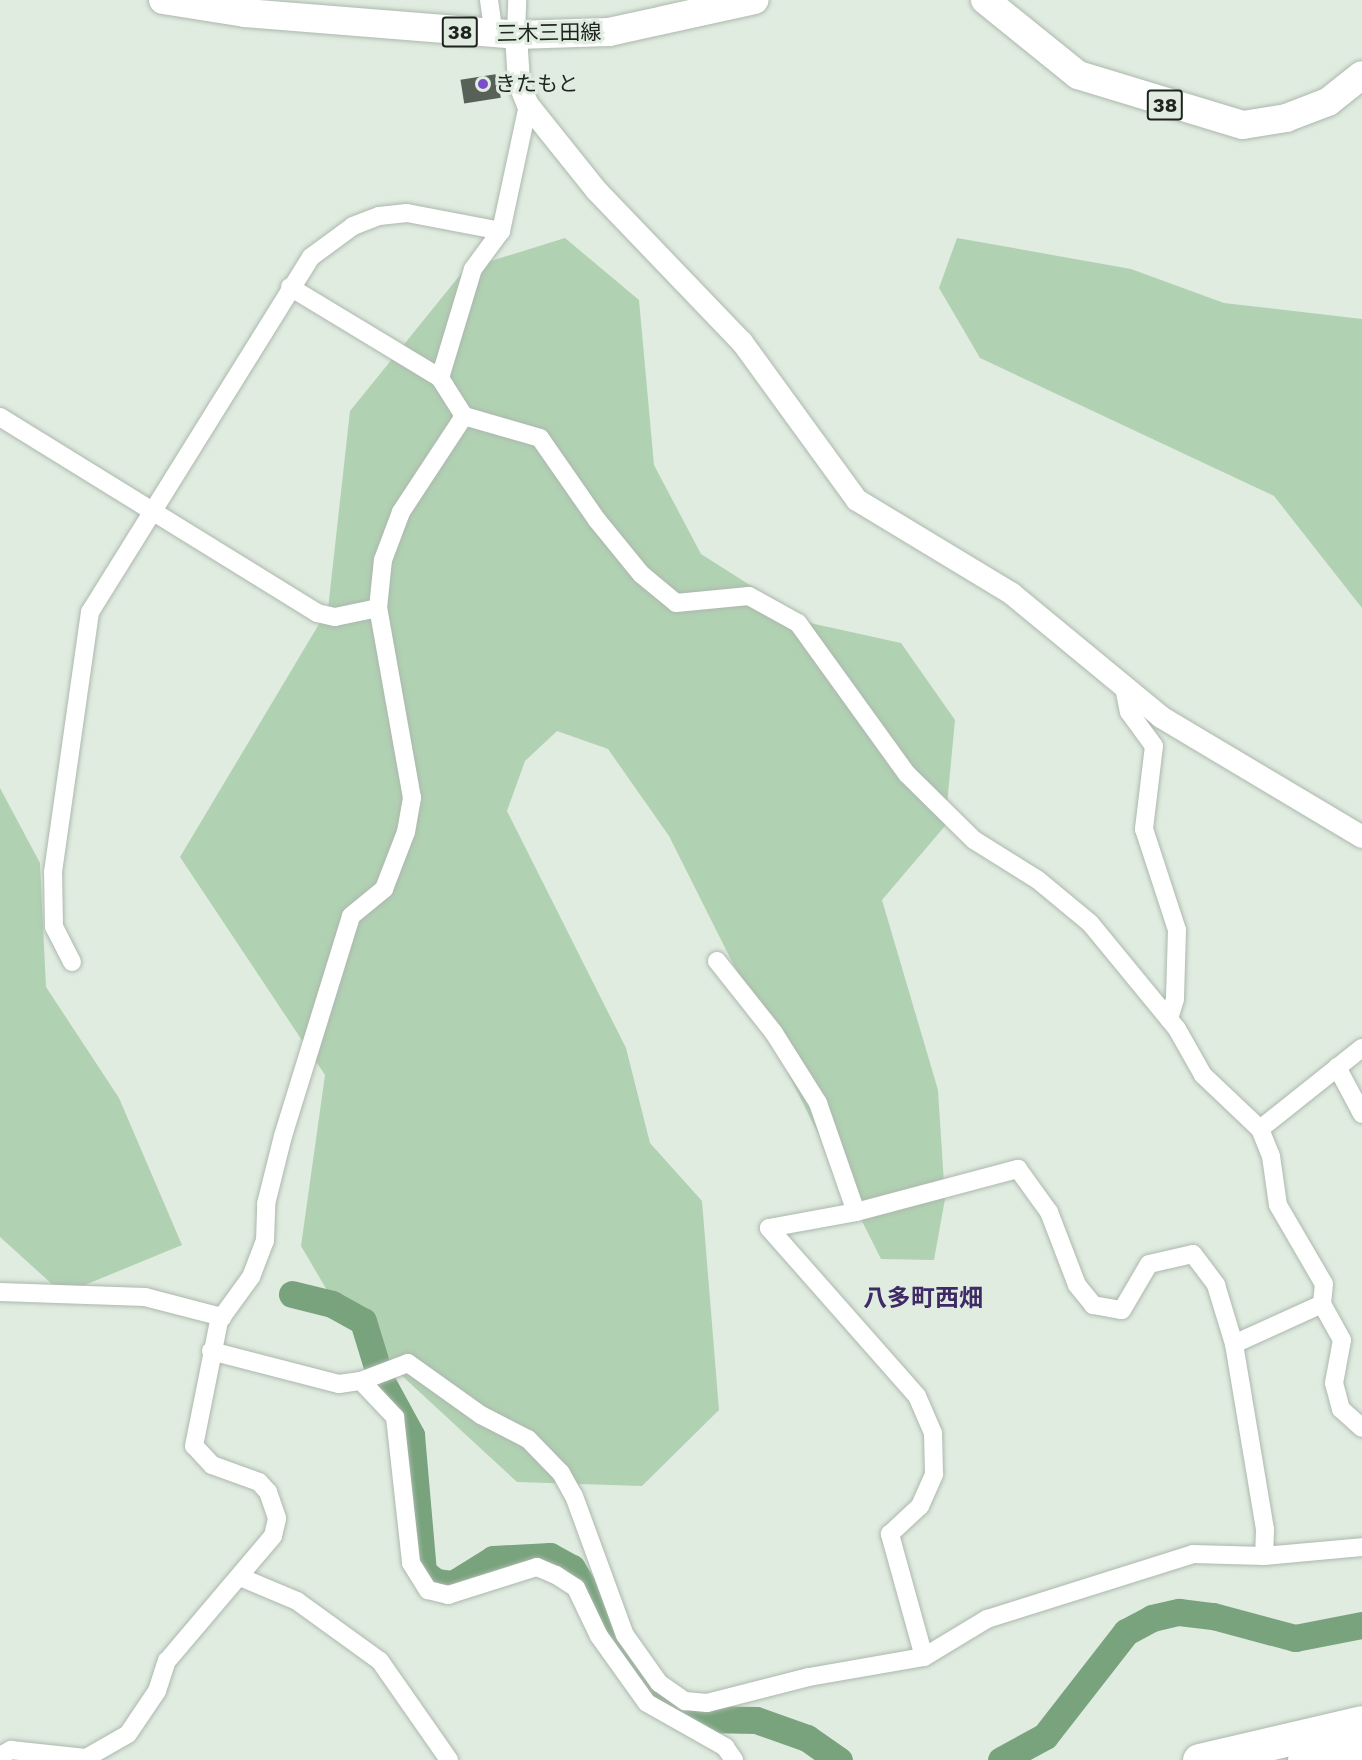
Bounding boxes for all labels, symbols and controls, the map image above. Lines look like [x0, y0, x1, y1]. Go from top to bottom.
road number: 38 [440, 15, 480, 49]
street label: 三木三田線 [496, 19, 602, 47]
place label: きたもと [495, 71, 579, 97]
marker: きたもと [476, 77, 490, 91]
road number: 38 [1146, 88, 1184, 122]
district label: 八多町西畑 [863, 1285, 983, 1313]

